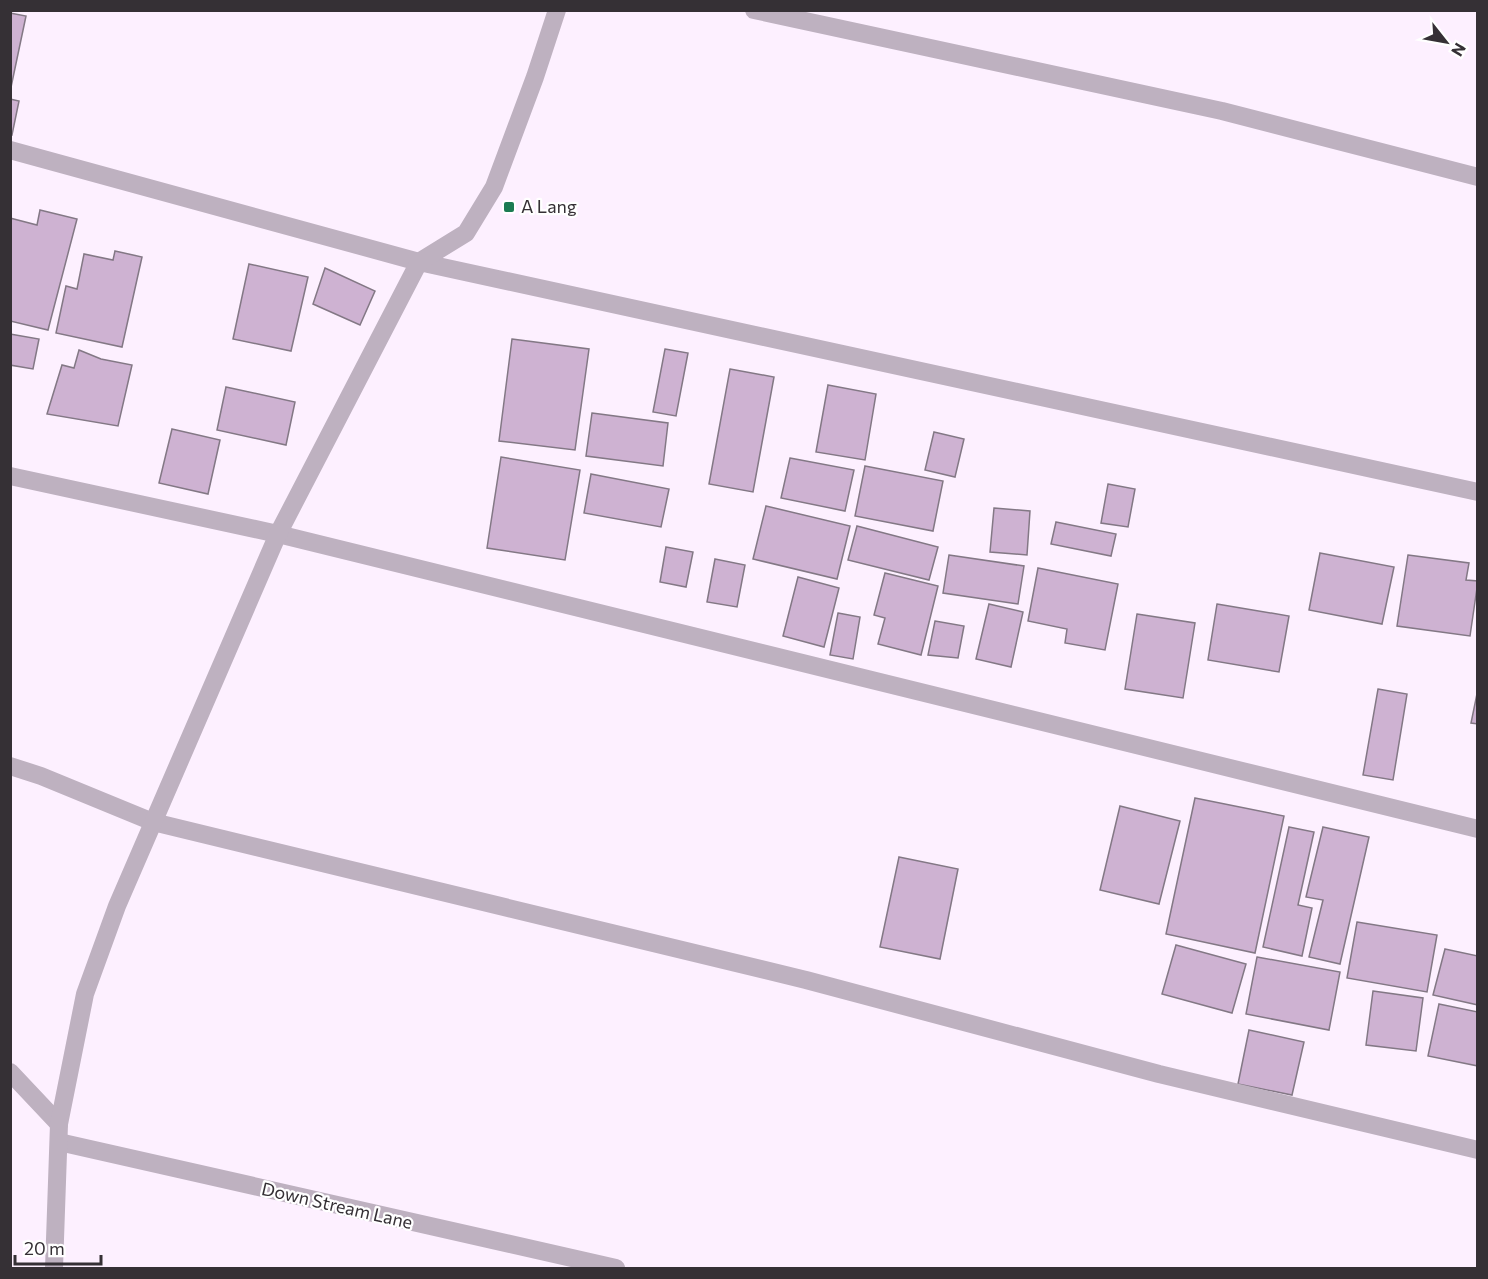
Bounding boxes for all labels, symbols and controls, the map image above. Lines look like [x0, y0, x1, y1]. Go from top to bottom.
north arrow [1416, 12, 1476, 72]
text: N [1448, 40, 1471, 60]
place label: A Lang [521, 195, 577, 217]
marker: A Lang [502, 200, 516, 214]
street label: Down Stream Lane [260, 1177, 415, 1233]
scale bar [15, 1228, 100, 1266]
text: 20 m [24, 1237, 65, 1259]

